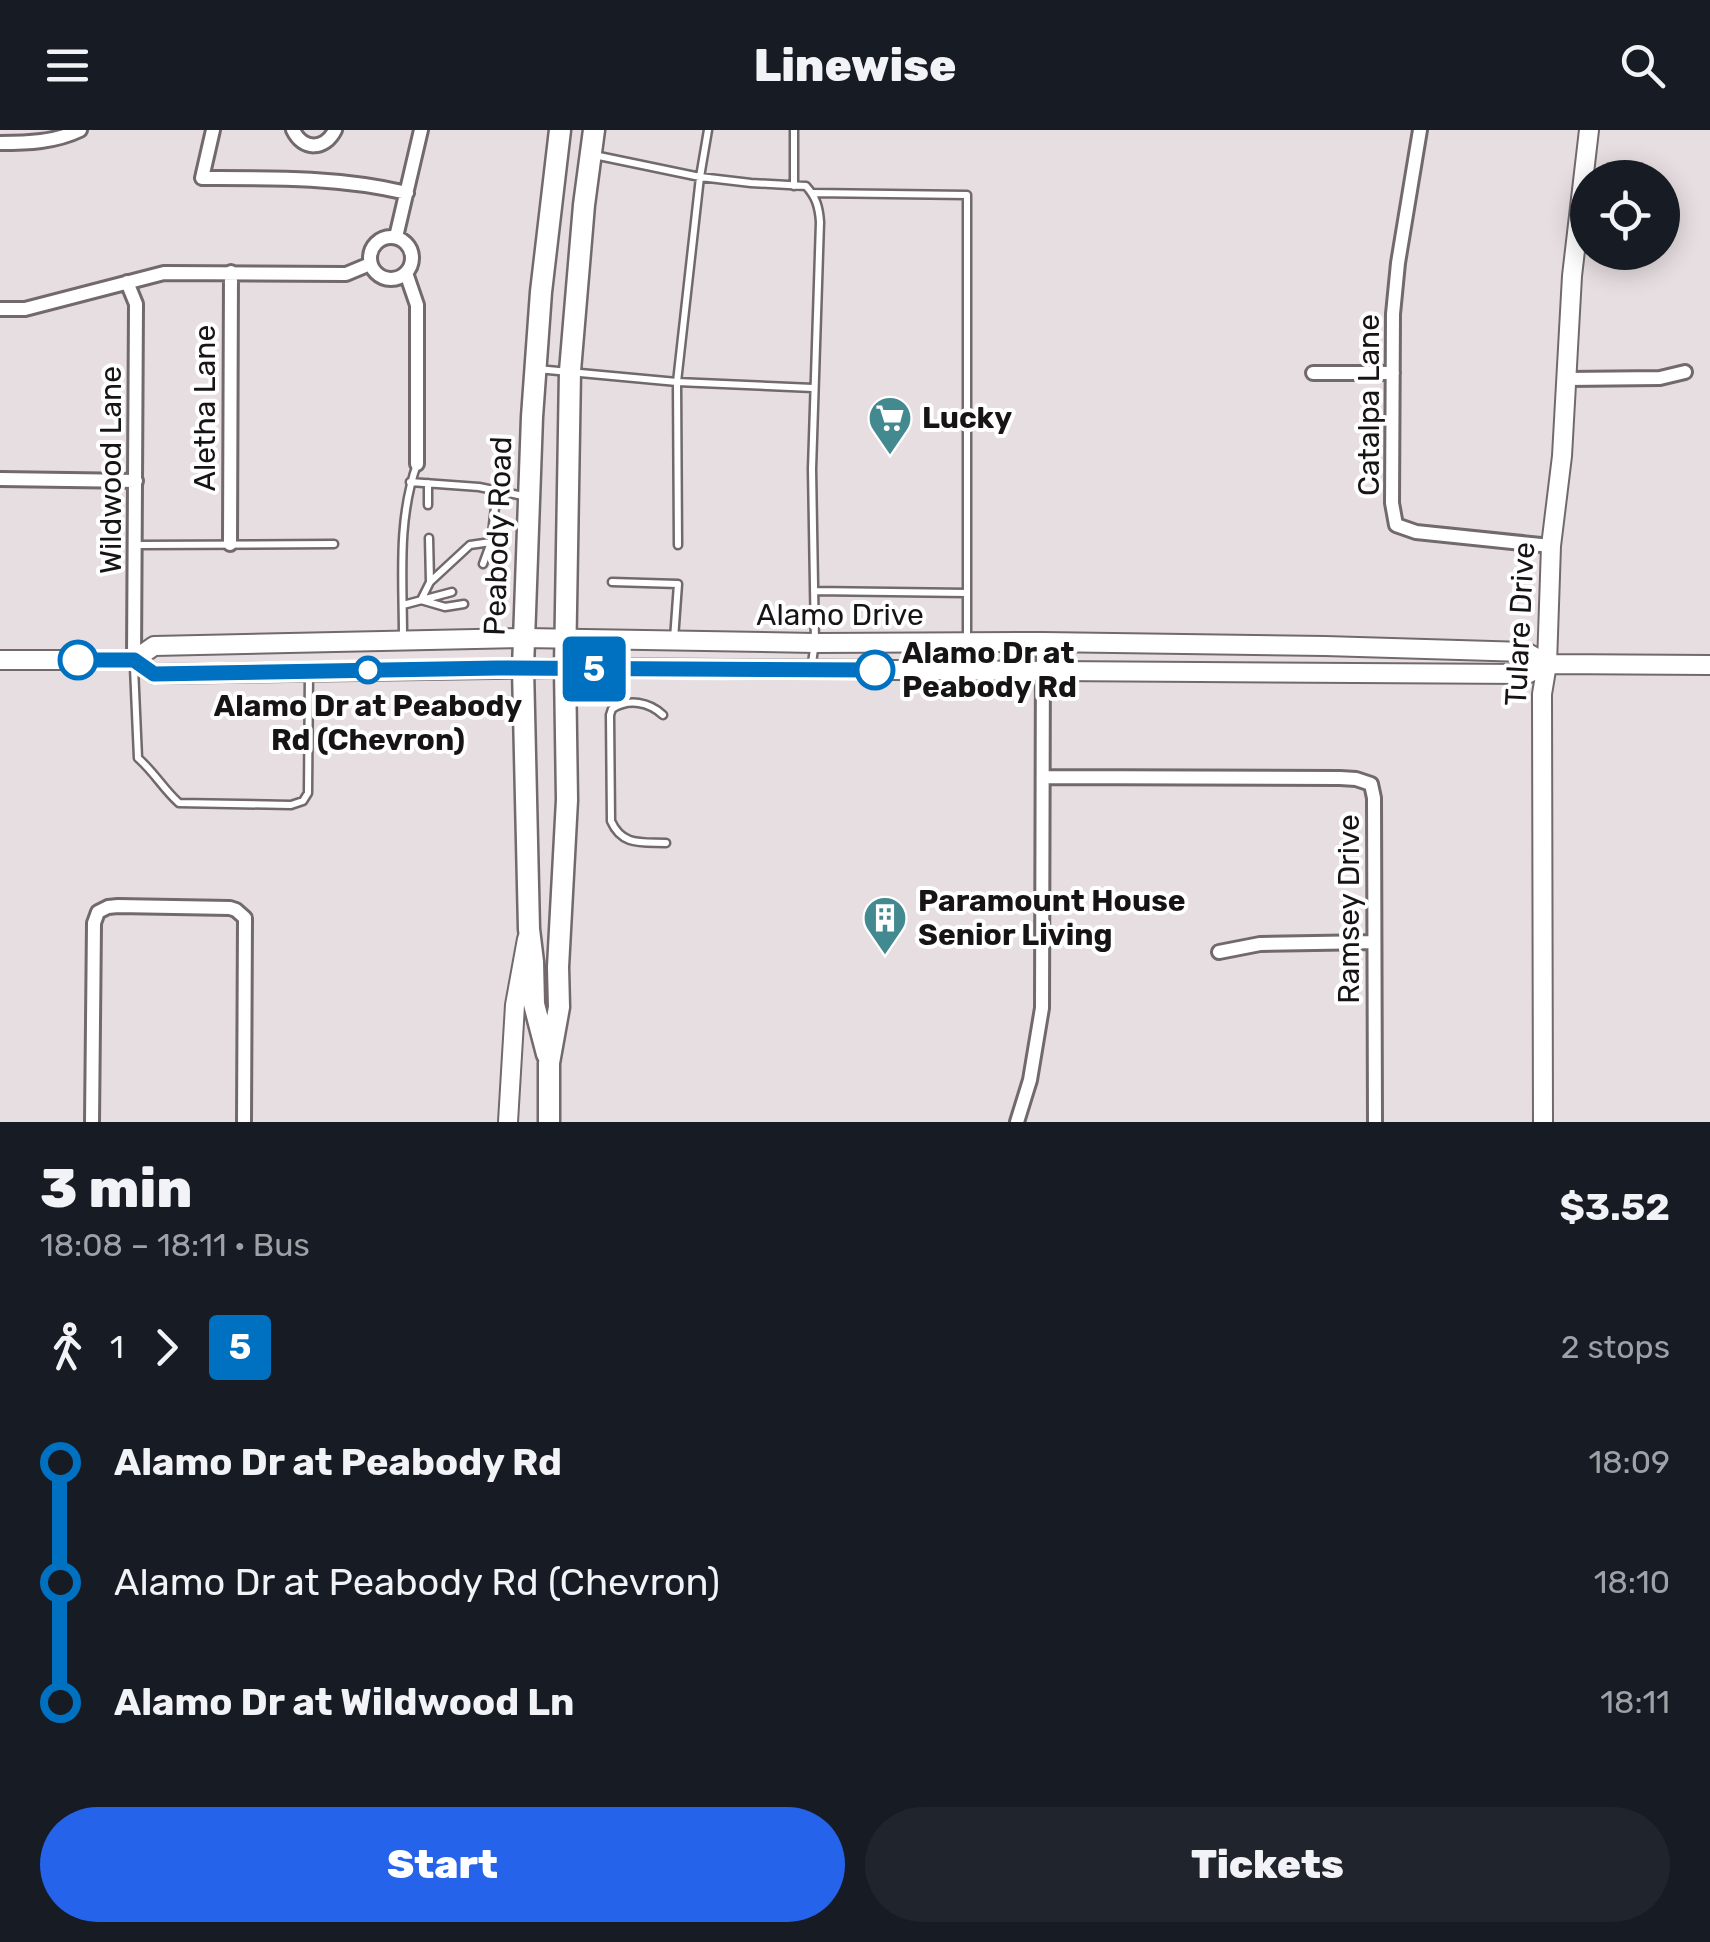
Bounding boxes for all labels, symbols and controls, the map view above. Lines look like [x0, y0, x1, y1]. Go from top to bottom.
icon: menu [40, 38, 95, 93]
icon: search [1615, 38, 1670, 93]
text: Linewise [754, 39, 956, 92]
map controls [1570, 160, 1680, 270]
button: locate [1570, 160, 1680, 270]
street label: Catalpa Lane [1351, 314, 1387, 496]
street label: Aletha Lane [187, 325, 223, 491]
street label: Wildwood Lane [93, 366, 129, 574]
supermarket icon: Lucky [867, 395, 913, 456]
place label: Lucky [922, 400, 1012, 436]
street label: Peabody Road [477, 436, 519, 636]
street label: Tulare Drive [1498, 541, 1542, 707]
street label: Alamo Drive [756, 597, 924, 633]
place label: Alamo Dr at Peabody Rd [902, 635, 1077, 705]
line badge: 5 [562, 636, 626, 702]
unlabelled marker [59, 641, 97, 679]
text: 5 [583, 648, 605, 690]
marker: Alamo Dr at Peabody Rd [856, 651, 894, 689]
marker: Alamo Dr at Peabody Rd (Chevron) [355, 657, 381, 683]
place label: Alamo Dr at Peabody Rd (Chevron) [214, 688, 522, 758]
street label: Ramsey Drive [1331, 814, 1367, 1004]
place label: Paramount House Senior Living [918, 883, 1186, 953]
building icon: Paramount House Senior Living [862, 895, 908, 956]
text: 3 min [40, 1156, 193, 1221]
text: $3.52 [1560, 1184, 1670, 1230]
text: 18:08 – 18:11 · Bus [40, 1226, 310, 1264]
icon: walk [40, 1320, 95, 1375]
icon: forward [139, 1320, 194, 1375]
text: 5 [229, 1326, 251, 1368]
text: 1 [110, 1328, 124, 1366]
text: 2 stops [1561, 1328, 1670, 1366]
text: Alamo Dr at Peabody Rd [114, 1439, 562, 1485]
text: 18:09 [1588, 1443, 1670, 1481]
text: Alamo Dr at Peabody Rd (Chevron) [114, 1559, 720, 1605]
text: 18:10 [1594, 1563, 1670, 1601]
text: Alamo Dr at Wildwood Ln [114, 1679, 574, 1725]
text: 18:11 [1600, 1683, 1670, 1721]
button: Start [40, 1807, 845, 1922]
button: Tickets [865, 1807, 1670, 1922]

